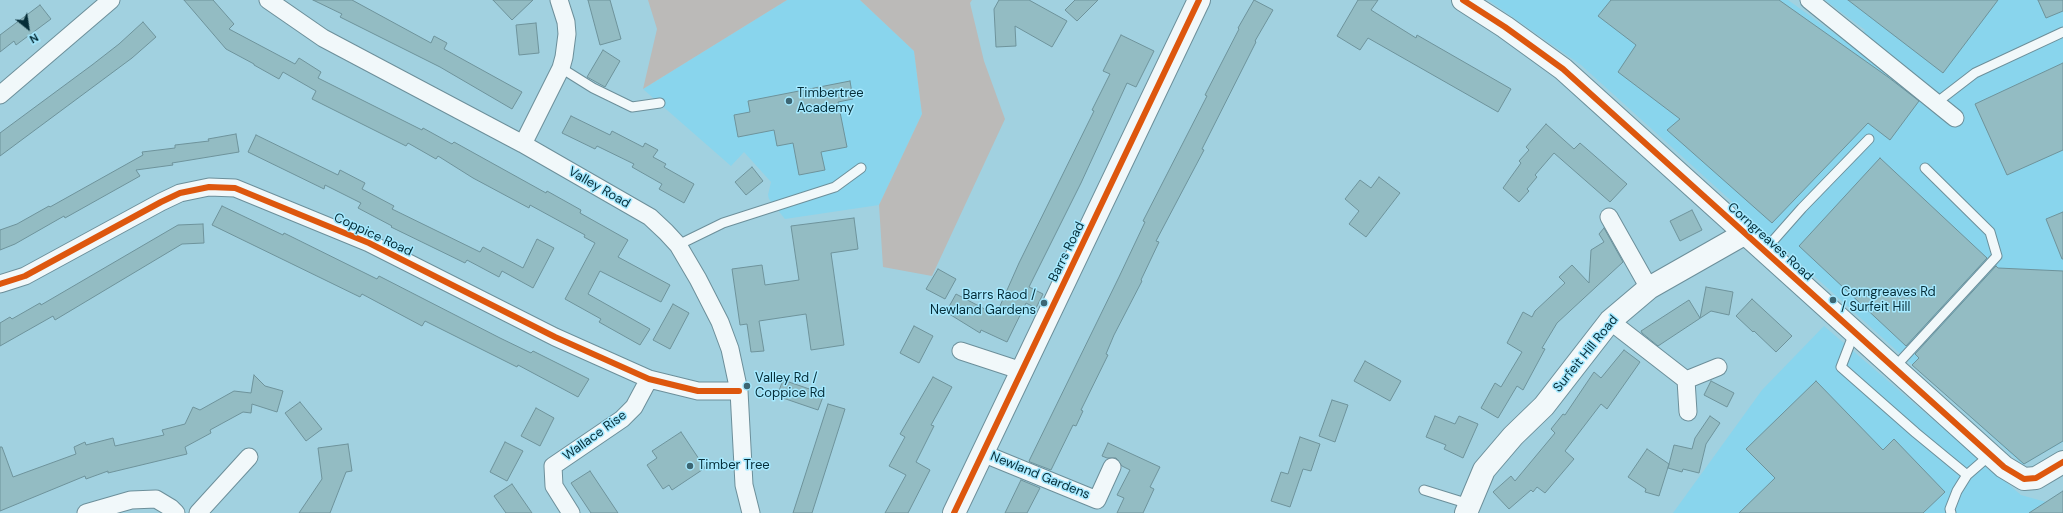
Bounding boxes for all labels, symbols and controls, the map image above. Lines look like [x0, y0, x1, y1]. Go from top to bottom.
north arrow [8, 8, 48, 48]
text: N [27, 30, 41, 46]
place label: Timbertree Academy [797, 86, 864, 117]
marker: Timbertree Academy [784, 96, 794, 106]
street label: Valley Road [565, 164, 633, 212]
street label: Corngreaves Road [1724, 200, 1816, 284]
street label: Coppice Road [331, 210, 415, 260]
street label: Barrs Road [1046, 219, 1088, 285]
place label: Corngreaves Rd / Surfeit Hill [1841, 285, 1936, 316]
place label: Barrs Raod / Newland Gardens [930, 288, 1036, 319]
marker: Corngreaves Rd / Surfeit Hill [1828, 295, 1838, 305]
marker: Barrs Raod / Newland Gardens [1039, 298, 1049, 308]
street label: Surfeit Hill Road [1550, 312, 1622, 396]
place label: Valley Rd / Coppice Rd [755, 371, 825, 402]
marker: Valley Rd / Coppice Rd [742, 381, 752, 391]
street label: Wallace Rise [560, 408, 630, 464]
street label: Newland Gardens [988, 449, 1092, 503]
place label: Timber Tree [698, 458, 770, 474]
marker: Timber Tree [685, 461, 695, 471]

